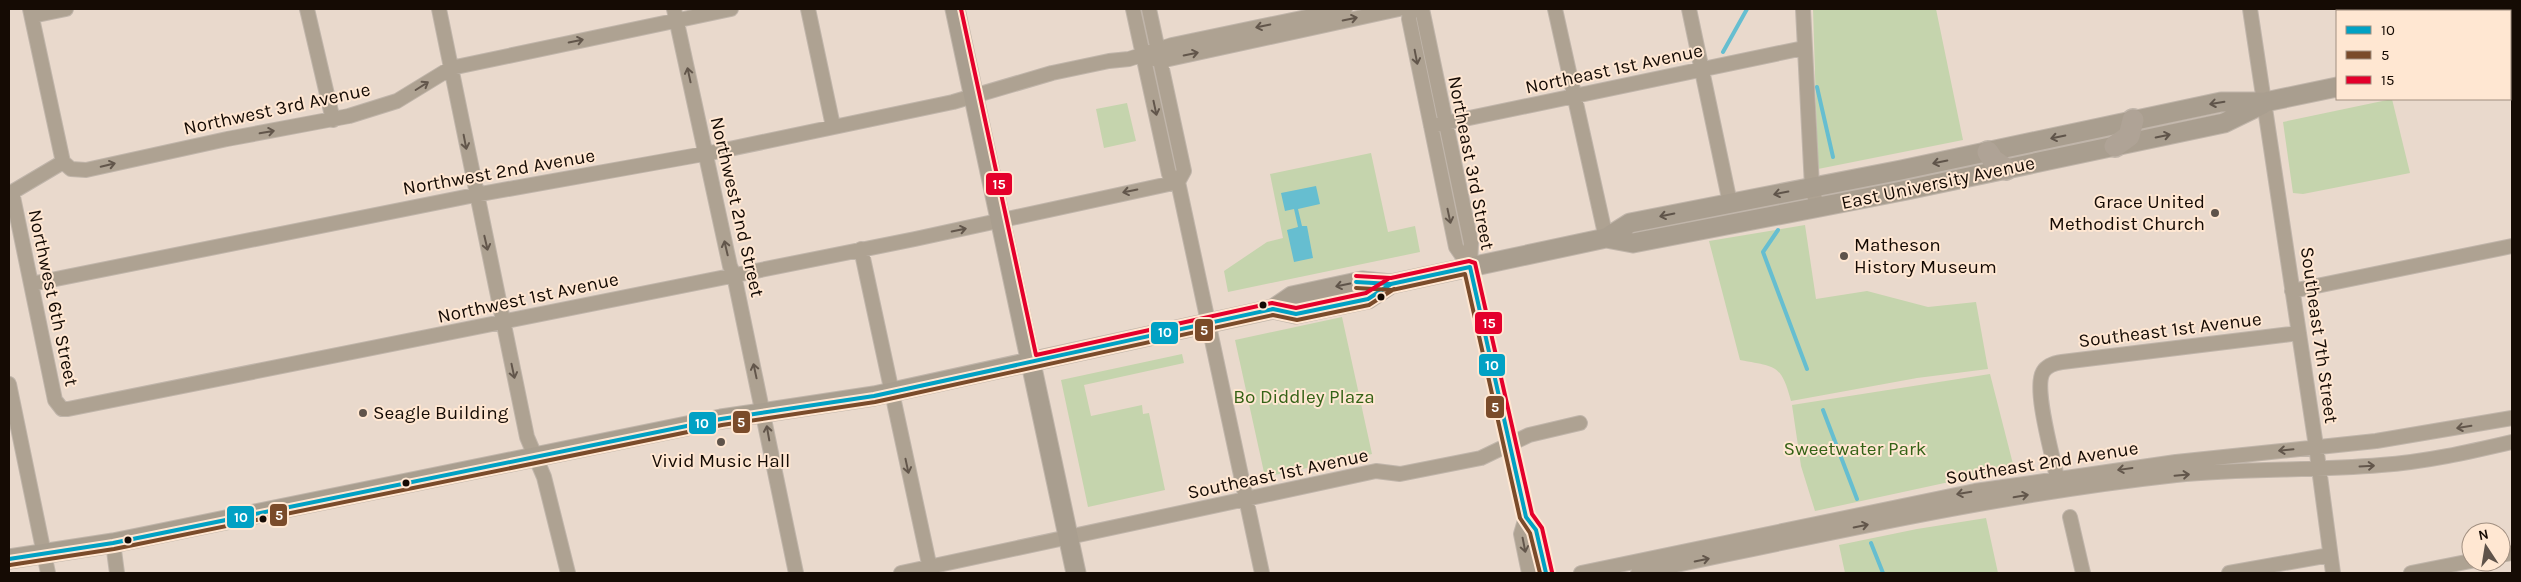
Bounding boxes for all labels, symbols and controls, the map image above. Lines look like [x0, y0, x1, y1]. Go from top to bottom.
legend [2336, 10, 2511, 100]
one-way arrow [1342, 14, 1358, 24]
text: 10 [2381, 21, 2395, 39]
one-way arrow [1256, 22, 1272, 31]
one-way arrow [568, 36, 584, 46]
street label: Northeast 1st Avenue [1523, 39, 1705, 99]
text: 5 [2381, 46, 2389, 64]
one-way arrow [1412, 48, 1422, 64]
one-way arrow [1183, 49, 1199, 58]
one-way arrow [683, 68, 693, 84]
text: 15 [2381, 71, 2394, 89]
street label: Northeast 3rd Street [1443, 74, 1499, 252]
street label: Northwest 3rd Avenue [182, 78, 372, 140]
one-way arrow [414, 80, 428, 90]
one-way arrow [2209, 98, 2225, 108]
one-way arrow [1151, 99, 1161, 115]
street label: Northwest 2nd Street [706, 115, 768, 299]
one-way arrow [259, 126, 275, 136]
one-way arrow [2154, 131, 2170, 140]
one-way arrow [2050, 133, 2066, 142]
one-way arrow [461, 134, 470, 150]
street label: Northwest 2nd Avenue [401, 144, 597, 200]
street label: East University Avenue [1839, 152, 2037, 214]
one-way arrow [1933, 157, 1949, 167]
one-way arrow [100, 160, 116, 170]
line badge: 15 [985, 172, 1013, 196]
text: 15 [992, 176, 1006, 193]
one-way arrow [1123, 187, 1139, 196]
one-way arrow [1773, 189, 1789, 198]
place label: Grace United Methodist Church [2049, 191, 2205, 235]
one-way arrow [1445, 207, 1454, 223]
marker: Grace United Methodist Church [2209, 207, 2221, 219]
street label: Northwest 6th Street [24, 208, 82, 388]
one-way arrow [1659, 211, 1675, 221]
one-way arrow [950, 225, 966, 234]
one-way arrow [482, 234, 491, 250]
place label: Matheson History Museum [1854, 234, 1997, 278]
one-way arrow [721, 240, 730, 256]
street label: Southeast 7th Street [2296, 245, 2342, 425]
marker: Matheson History Museum [1838, 250, 1850, 262]
street label: Northwest 1st Avenue [435, 268, 621, 328]
one-way arrow [1335, 281, 1351, 290]
unlabelled marker [1376, 292, 1386, 302]
unlabelled marker [1258, 300, 1268, 310]
street label: Southeast 1st Avenue [2077, 308, 2263, 352]
line badge: 15 [1474, 311, 1503, 335]
text: 15 [1482, 315, 1496, 332]
line badge: 5 [1194, 318, 1214, 342]
line badge: 10 [1150, 321, 1179, 345]
text: 5 [1200, 322, 1208, 339]
text: 10 [1158, 324, 1172, 341]
line badge: 10 [1478, 353, 1506, 377]
text: 10 [1485, 357, 1499, 374]
one-way arrow [509, 362, 518, 378]
one-way arrow [750, 363, 759, 379]
park label: Bo Diddley Plaza [1233, 386, 1375, 408]
line badge: 5 [1485, 395, 1505, 419]
text: 5 [1491, 399, 1499, 416]
place label: Seagle Building [373, 402, 509, 424]
marker: Seagle Building [357, 407, 369, 419]
line badge: 5 [732, 410, 751, 434]
line badge: 10 [688, 411, 717, 435]
text: 5 [737, 414, 745, 431]
text: 10 [695, 415, 709, 432]
one-way arrow [2457, 422, 2473, 432]
one-way arrow [762, 425, 772, 441]
marker: Vivid Music Hall [715, 436, 727, 448]
street label: Southeast 2nd Avenue [1944, 437, 2140, 489]
park label: Sweetwater Park [1784, 438, 1927, 460]
street label: Southeast 1st Avenue [1186, 444, 1370, 504]
one-way arrow [2278, 445, 2294, 454]
place label: Vivid Music Hall [652, 450, 790, 472]
one-way arrow [903, 458, 912, 474]
one-way arrow [2359, 461, 2375, 470]
one-way arrow [2117, 464, 2133, 474]
one-way arrow [2174, 470, 2190, 480]
unlabelled marker [401, 478, 411, 488]
one-way arrow [1956, 489, 1972, 499]
one-way arrow [2013, 491, 2029, 501]
line badge: 5 [269, 503, 288, 527]
line badge: 10 [226, 505, 255, 529]
text: 5 [275, 507, 283, 524]
text: 10 [234, 509, 248, 526]
unlabelled marker [258, 514, 268, 524]
one-way arrow [1853, 520, 1869, 530]
north arrow [2461, 522, 2511, 572]
text: N [2477, 525, 2490, 544]
unlabelled marker [123, 535, 133, 545]
one-way arrow [1519, 537, 1529, 553]
one-way arrow [1694, 554, 1710, 564]

